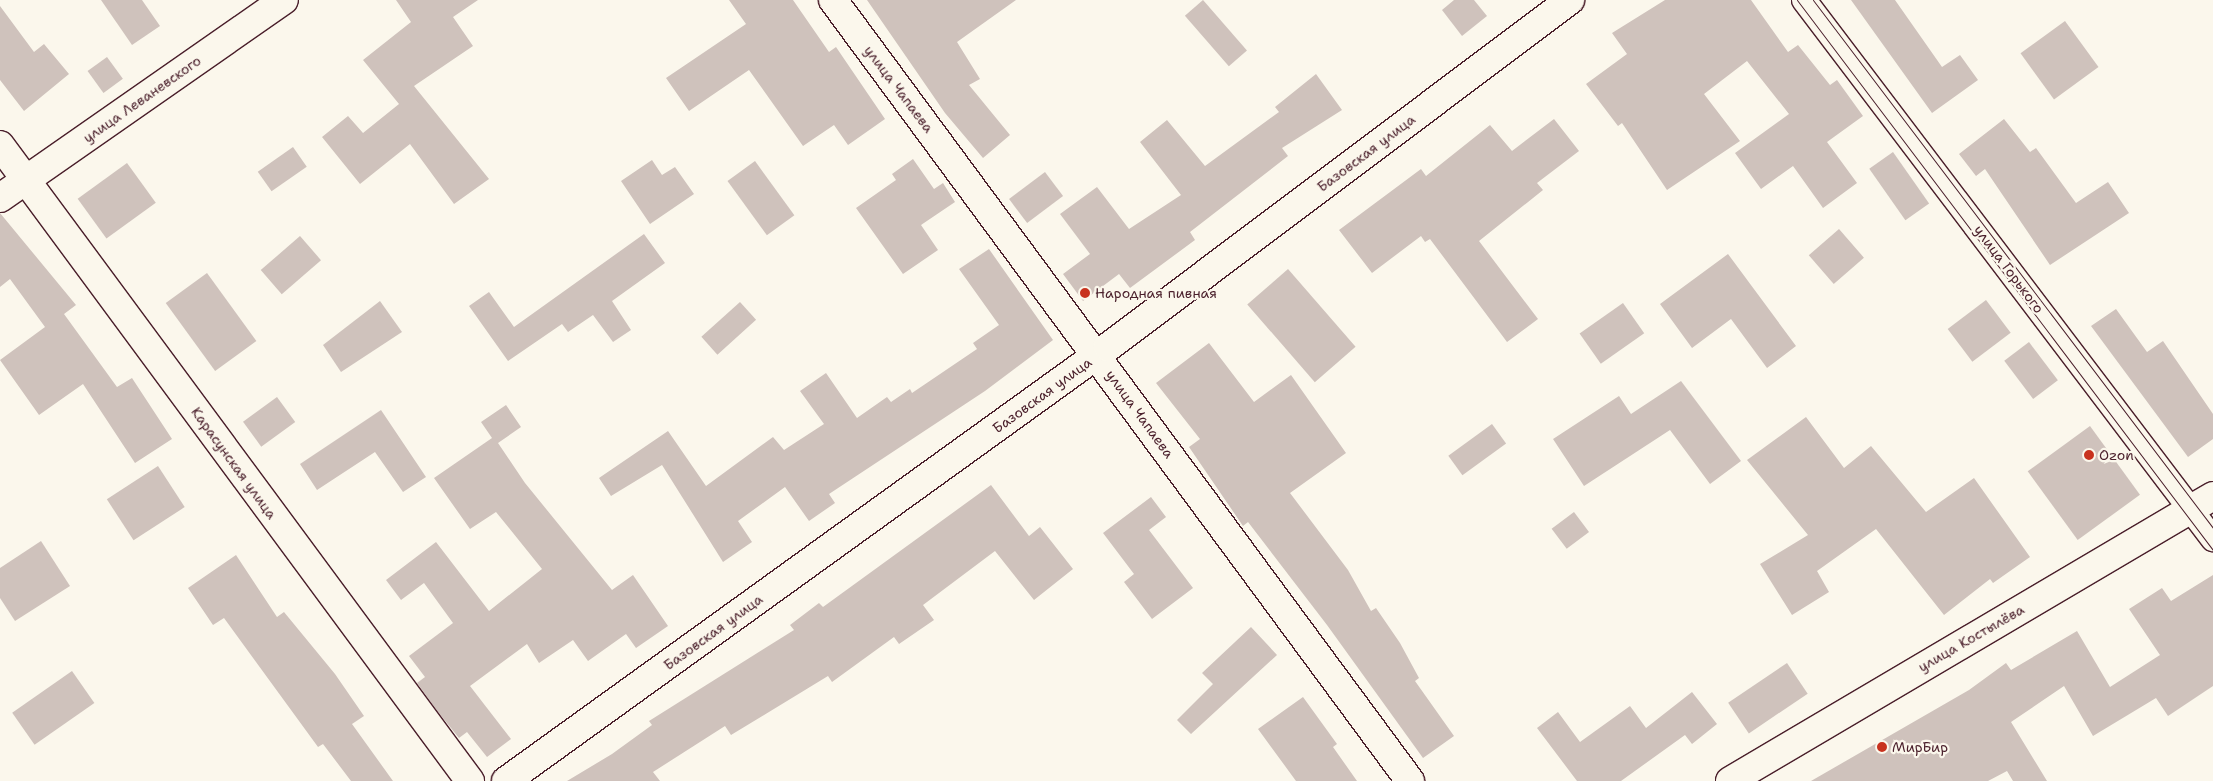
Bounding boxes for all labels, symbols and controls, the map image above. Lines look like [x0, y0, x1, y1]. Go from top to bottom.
street label: улица Чапаева [861, 42, 937, 136]
street label: улица Леваневского [80, 52, 204, 146]
street label: Базовская улица [1314, 111, 1418, 195]
street label: улица Горького [1971, 222, 2047, 316]
place label: Народная пивная [1095, 285, 1217, 301]
marker: Народная пивная [1079, 287, 1091, 299]
street label: Базовская улица [989, 353, 1095, 437]
street label: улица Чапаева [1102, 367, 1178, 461]
street label: Карасунская улица [188, 404, 280, 522]
place label: Ozon [2099, 447, 2134, 463]
marker: Ozon [2083, 449, 2095, 461]
street label: Базовская улица [660, 590, 766, 674]
street label: улица Костылёва [1915, 601, 2027, 675]
place label: МирБир [1892, 739, 1948, 755]
marker: МирБир [1876, 741, 1888, 753]

